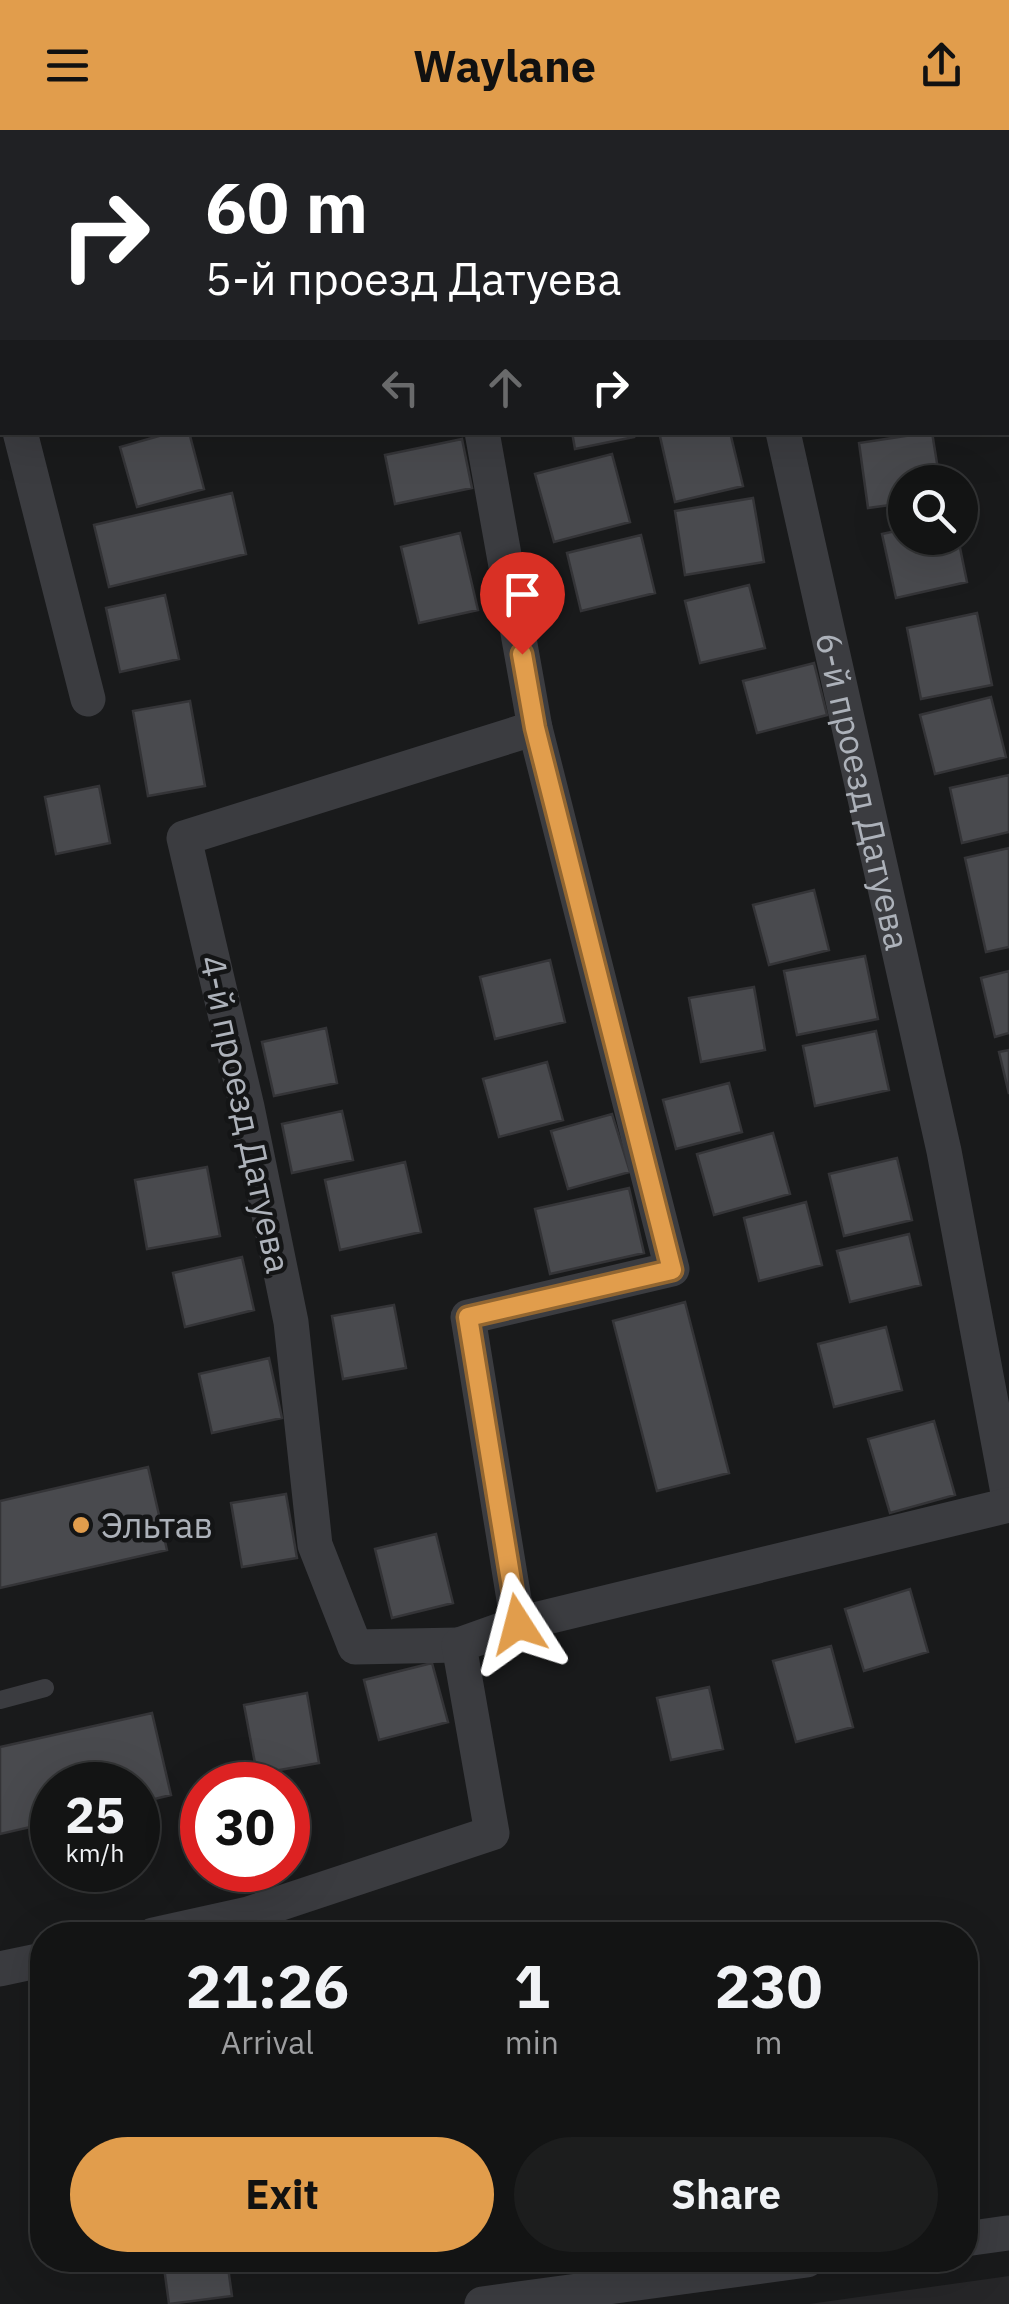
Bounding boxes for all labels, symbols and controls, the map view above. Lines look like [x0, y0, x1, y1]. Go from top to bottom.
text: Waylane [413, 36, 596, 94]
icon: menu [40, 38, 95, 93]
icon: share [914, 38, 969, 93]
text: 60 m [205, 161, 368, 252]
icon: right [40, 170, 170, 300]
text: 5-й проезд Датуева [205, 249, 622, 307]
icon: left [373, 360, 428, 415]
icon: ahead [478, 360, 533, 415]
icon: right [583, 360, 638, 415]
map controls [888, 465, 978, 555]
button: search [888, 465, 978, 555]
pin [480, 552, 565, 655]
icon: arrive [495, 567, 550, 622]
street label: 6-й проезд Датуева [806, 628, 921, 954]
street label: 4-й проезд Датуева [190, 951, 302, 1277]
place label: Эльтав [101, 1502, 213, 1548]
marker: Эльтав [70, 1514, 92, 1536]
position arrow [466, 1572, 570, 1676]
speed limit sign: 30 [180, 1762, 310, 1892]
text: 25 [65, 1782, 125, 1847]
text: km/h [66, 1836, 124, 1869]
text: 21:26 [186, 1946, 349, 2025]
text: 1 [514, 1946, 550, 2025]
text: 230 [714, 1946, 822, 2025]
text: Arrival [221, 2021, 314, 2063]
text: min [505, 2021, 559, 2063]
text: m [755, 2021, 782, 2063]
button: Exit [70, 2137, 494, 2252]
button: Share [514, 2137, 938, 2252]

